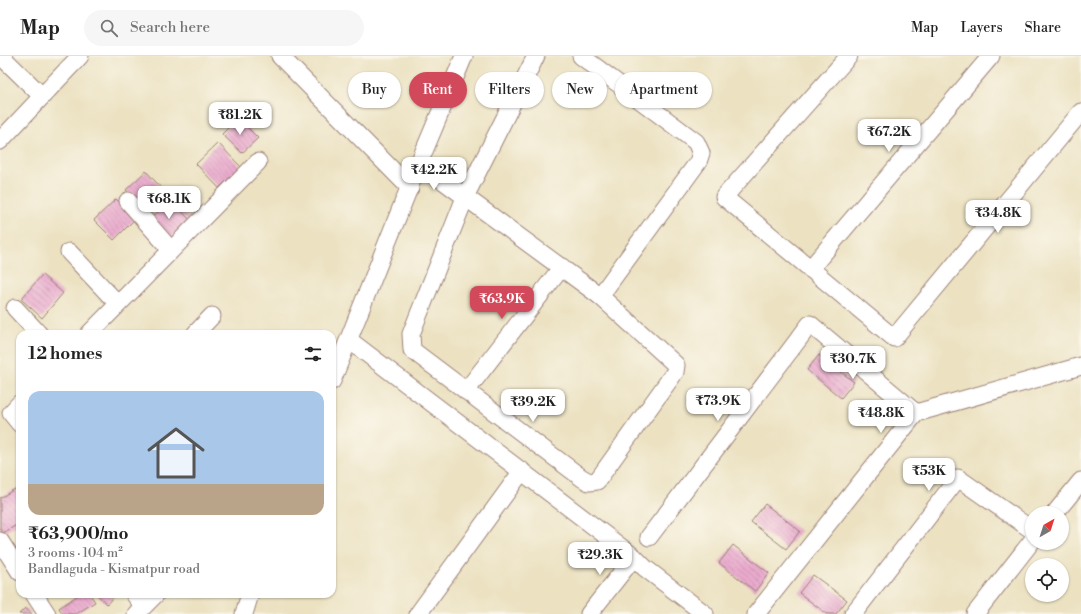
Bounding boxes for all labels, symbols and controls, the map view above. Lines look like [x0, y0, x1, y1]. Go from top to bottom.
search box [84, 10, 364, 46]
text: Map [20, 16, 60, 40]
icon: search [98, 17, 120, 39]
text: Search here [130, 18, 210, 37]
text: Map [911, 19, 938, 37]
text: Layers [960, 19, 1003, 37]
text: Share [1025, 19, 1061, 37]
chip: Buy [348, 72, 401, 108]
chip: Rent [409, 72, 467, 108]
chip: Filters [475, 72, 544, 108]
chip: New [552, 72, 607, 108]
chip: Apartment [615, 72, 712, 108]
pin: ₹81.2K [207, 102, 273, 136]
text: ₹81.2K [218, 107, 262, 123]
pin: ₹67.2K [856, 119, 922, 153]
text: ₹67.2K [867, 124, 911, 140]
pin: ₹42.2K [401, 157, 467, 191]
text: ₹42.2K [411, 162, 457, 178]
pin: ₹68.1K [136, 186, 202, 220]
text: ₹68.1K [147, 191, 191, 207]
pin: ₹34.8K [965, 200, 1031, 234]
text: ₹34.8K [975, 205, 1021, 221]
pin: ₹63.9K [469, 286, 535, 320]
text: ₹63.9K [479, 291, 525, 307]
text: 12 homes [28, 343, 102, 365]
icon: filters [302, 343, 324, 365]
pin: ₹30.7K [820, 346, 886, 380]
text: ₹30.7K [830, 351, 876, 367]
pin: ₹73.9K [685, 388, 751, 422]
pin: ₹39.2K [500, 389, 566, 423]
text: ₹73.9K [695, 393, 741, 409]
text: ₹39.2K [510, 394, 556, 410]
pin: ₹48.8K [848, 400, 914, 434]
text: ₹48.8K [857, 405, 905, 421]
icon: home [140, 417, 212, 489]
pin: ₹53K [905, 458, 953, 492]
text: ₹53K [912, 463, 946, 479]
north arrow [1025, 506, 1069, 550]
map controls [1025, 506, 1069, 602]
text: ₹63,900/mo [28, 523, 129, 545]
pin: ₹29.3K [567, 542, 633, 576]
text: 3 rooms · 104 m² [28, 545, 123, 561]
text: ₹29.3K [577, 547, 623, 563]
button: locate [1025, 558, 1069, 602]
text: Bandlaguda - Kismatpur road [28, 561, 200, 577]

